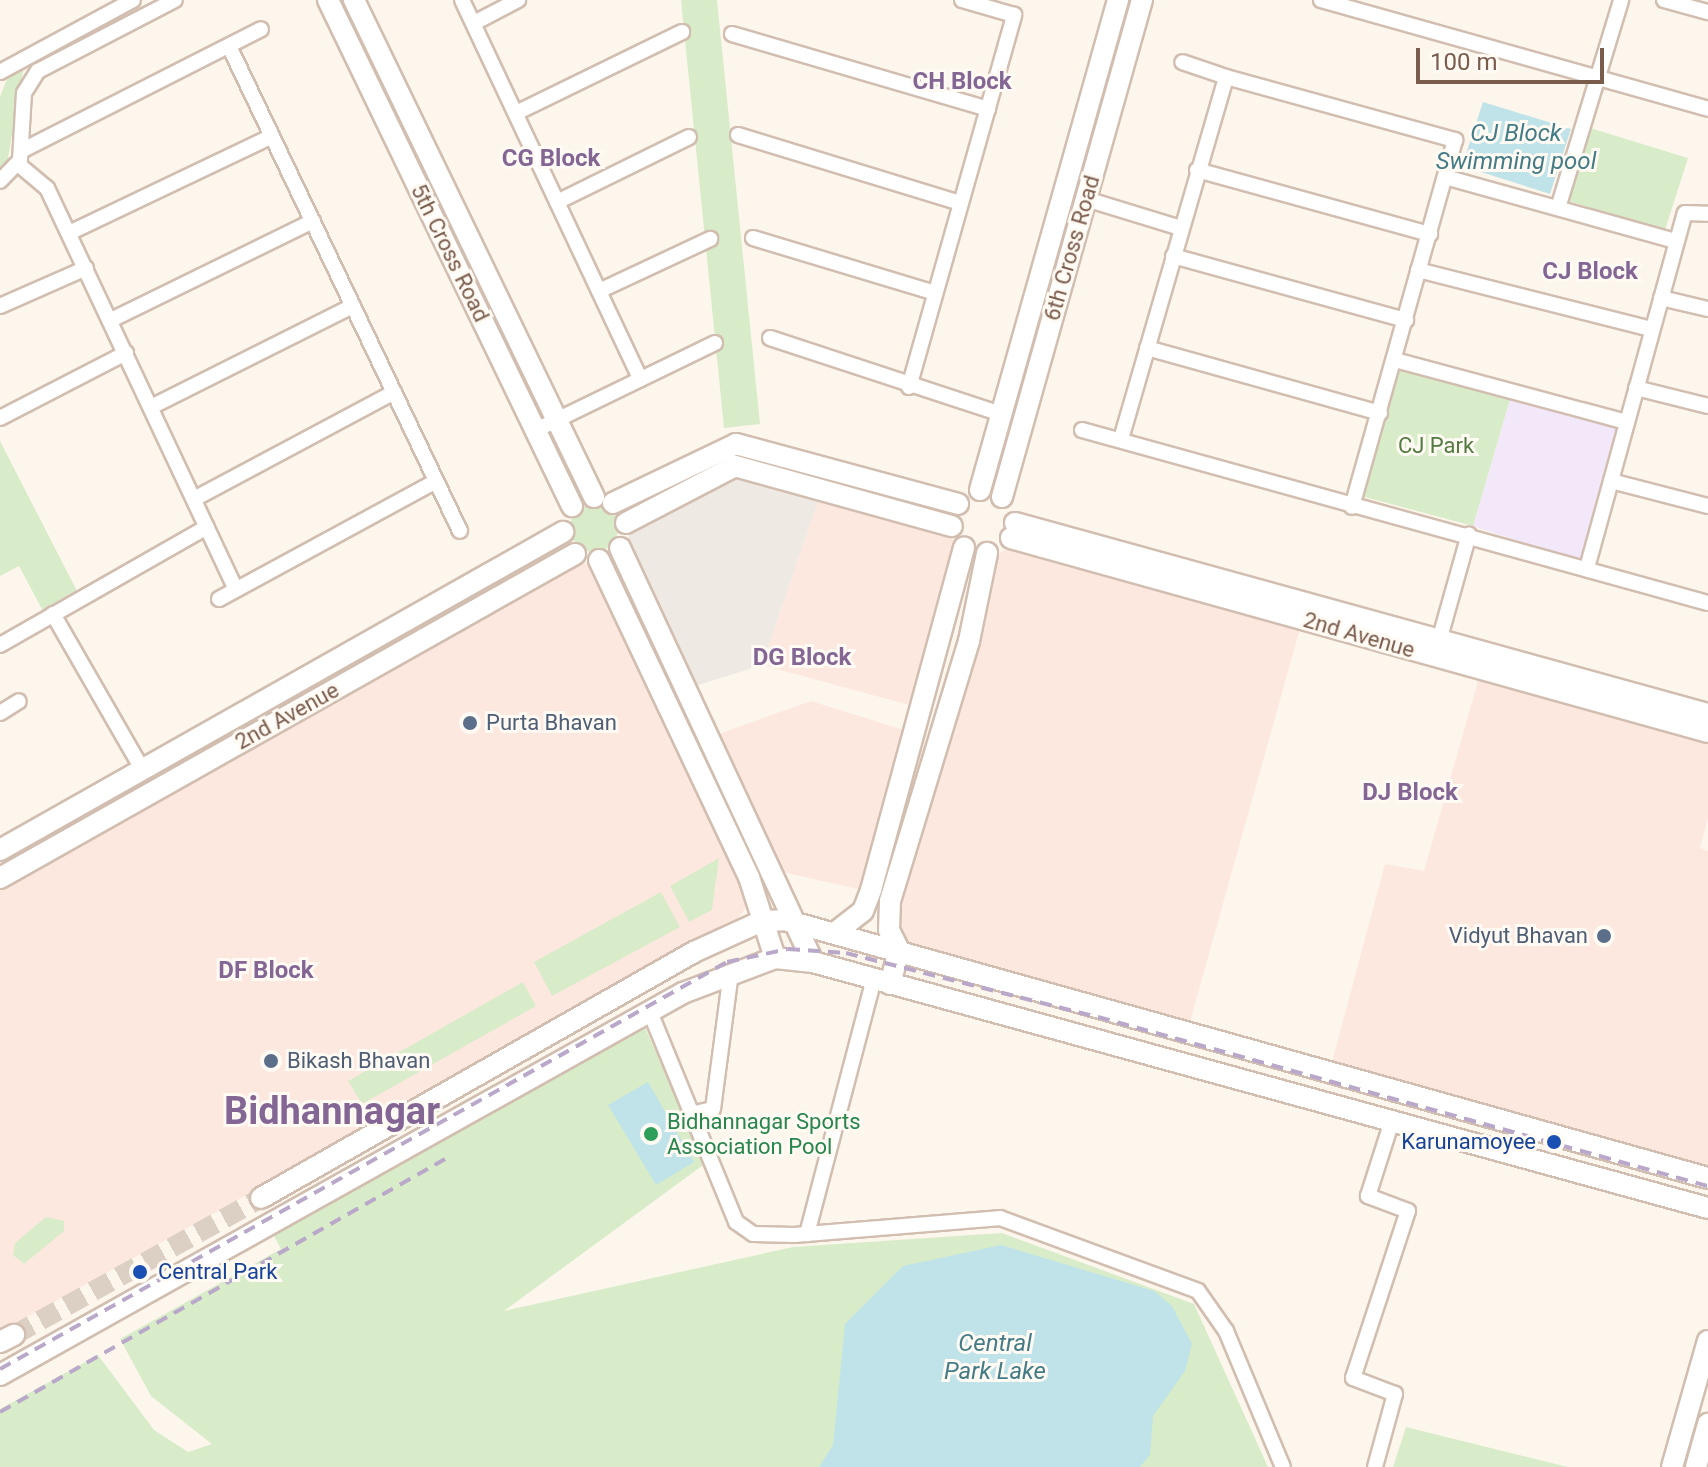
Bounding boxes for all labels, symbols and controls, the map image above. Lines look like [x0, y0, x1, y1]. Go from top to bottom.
scale bar [1420, 32, 1608, 82]
text: 100 m [1430, 48, 1497, 76]
district label: CH Block [912, 68, 1012, 96]
water label: CJ Block Swimming pool [1436, 120, 1596, 176]
district label: CG Block [502, 145, 600, 173]
street label: 6th Cross Road [1039, 172, 1105, 324]
street label: 5th Cross Road [405, 180, 495, 326]
district label: CJ Block [1542, 258, 1638, 286]
park label: CJ Park [1398, 433, 1474, 459]
street label: 2nd Avenue [1300, 607, 1418, 663]
district label: DG Block [753, 644, 851, 672]
street label: 2nd Avenue [231, 677, 343, 755]
place label: Purta Bhavan [486, 710, 617, 736]
marker: Purta Bhavan [461, 714, 479, 732]
district label: DJ Block [1362, 779, 1458, 807]
place label: Vidyut Bhavan [1449, 923, 1588, 949]
marker: Vidyut Bhavan [1595, 927, 1613, 945]
district label: DF Block [218, 957, 314, 985]
place label: Bikash Bhavan [287, 1048, 430, 1074]
marker: Bikash Bhavan [262, 1052, 280, 1070]
district label: Bidhannagar [224, 1089, 440, 1135]
place label: Bidhannagar Sports Association Pool [667, 1108, 861, 1160]
marker: Bidhannagar Sports Association Pool [642, 1125, 660, 1143]
place label: Karunamoyee [1401, 1129, 1536, 1155]
marker: Karunamoyee [1543, 1131, 1565, 1153]
place label: Central Park [158, 1259, 277, 1285]
marker: Central Park [129, 1261, 151, 1283]
water label: Central Park Lake [944, 1330, 1046, 1386]

